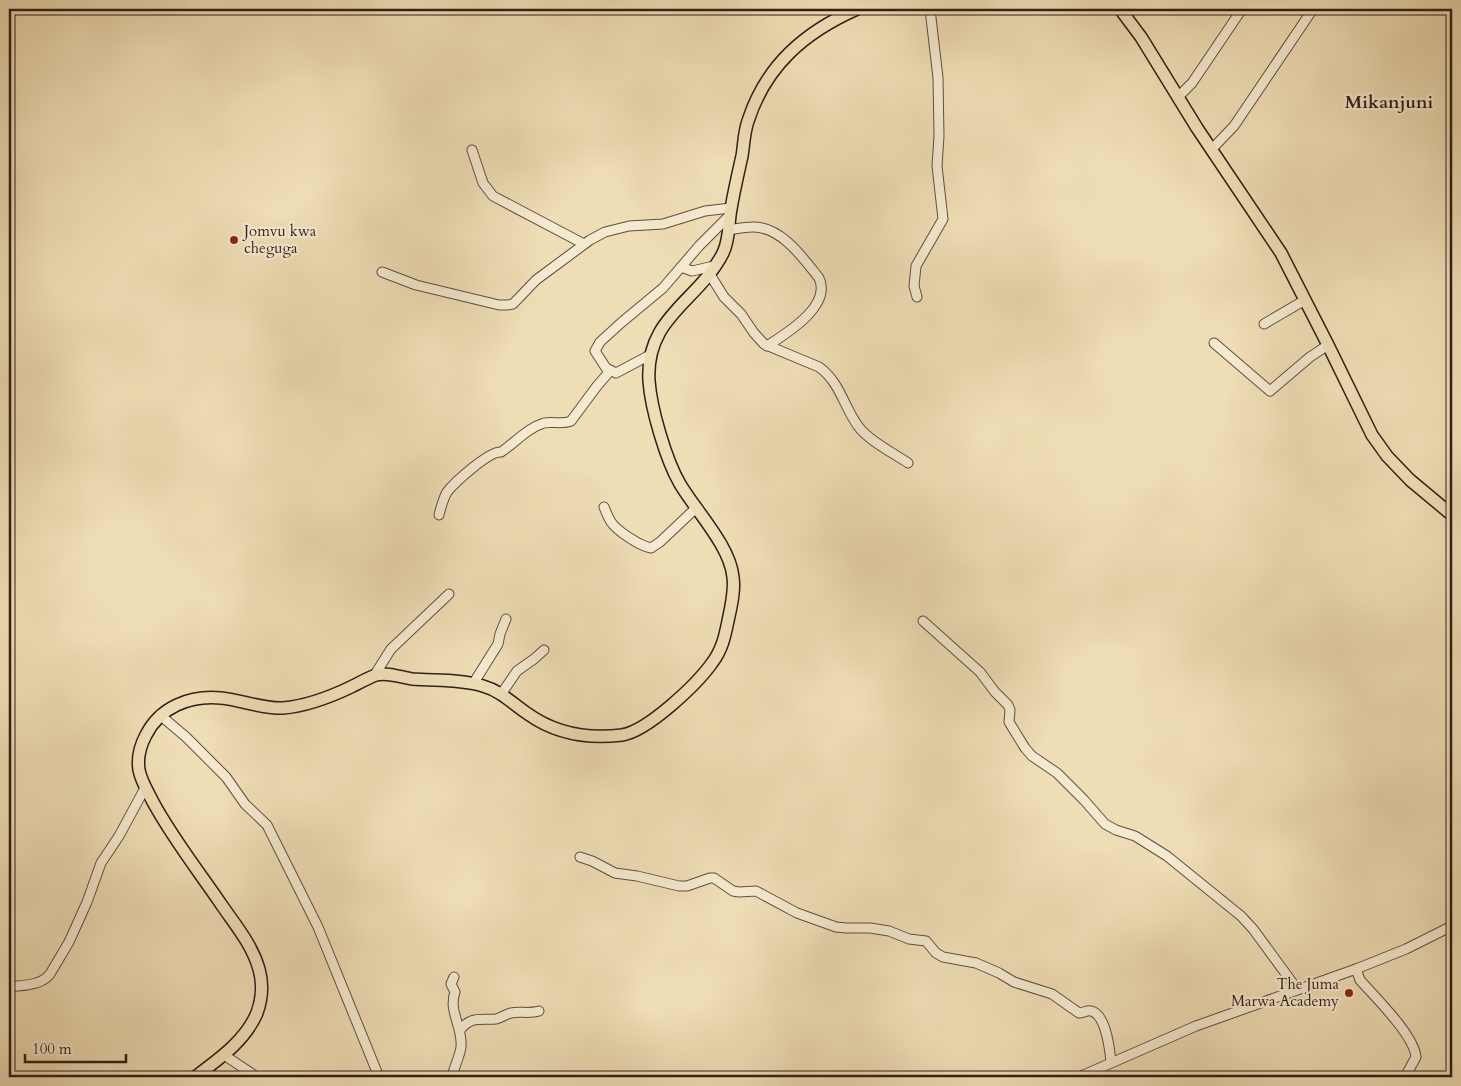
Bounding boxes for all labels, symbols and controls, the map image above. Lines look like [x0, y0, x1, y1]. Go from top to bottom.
district label: Mikanjuni [1345, 90, 1434, 115]
place label: Jomvu kwa cheguga [242, 221, 317, 258]
marker: Jomvu kwa cheguga [228, 234, 240, 246]
place label: The Juma Marwa Academy [1231, 974, 1340, 1011]
marker: The Juma Marwa Academy [1343, 987, 1355, 999]
scale bar [25, 1031, 126, 1063]
text: 100 m [32, 1039, 72, 1059]

